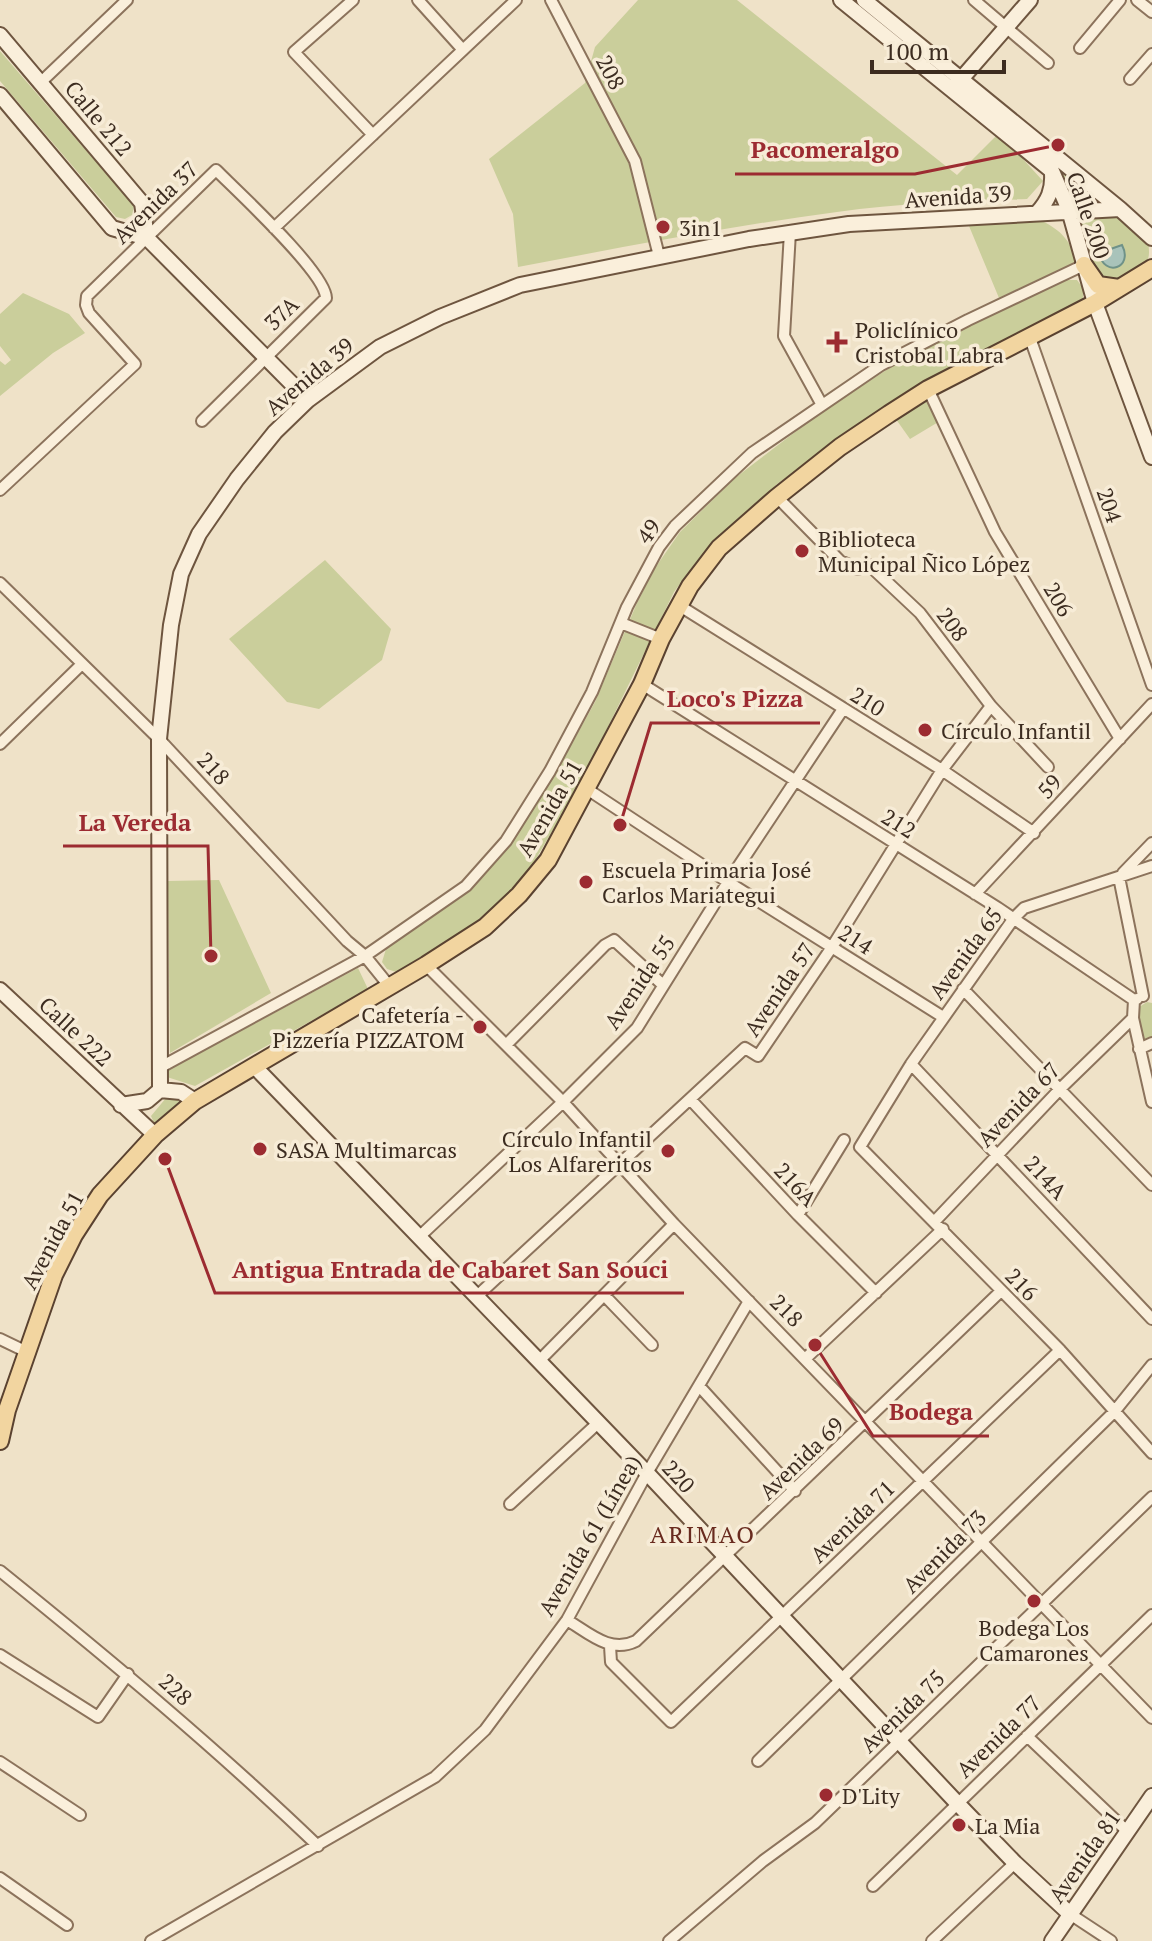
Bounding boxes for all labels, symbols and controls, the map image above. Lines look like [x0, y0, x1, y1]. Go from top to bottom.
scale bar [872, 24, 1004, 74]
text: 100 m [884, 35, 949, 67]
street label: 208 [590, 50, 632, 94]
street label: Calle 212 [59, 74, 139, 162]
callout: Pacomeralgo [735, 126, 915, 174]
text: Pacomeralgo [751, 133, 899, 165]
street label: Avenida 37 [106, 154, 204, 250]
street label: Calle 200 [1061, 168, 1117, 262]
street label: Avenida 39 [904, 178, 1012, 214]
place label: 3in1 [679, 213, 722, 242]
marker: 3in1 [654, 218, 672, 236]
street label: 37A [258, 289, 305, 336]
place label: Policlínico Cristobal Labra [855, 315, 1004, 369]
street label: Avenida 39 [259, 330, 359, 422]
marker: Policlínico Cristobal Labra [826, 331, 848, 353]
street label: 204 [1091, 484, 1130, 527]
street label: 49 [629, 513, 667, 549]
place label: Biblioteca Municipal Ñico López [818, 524, 1030, 578]
marker: Biblioteca Municipal Ñico López [793, 542, 811, 560]
street label: 206 [1038, 576, 1081, 622]
street label: 208 [931, 601, 975, 647]
callout: Loco's Pizza [651, 675, 820, 723]
street label: 210 [845, 679, 891, 723]
text: Loco's Pizza [667, 682, 804, 714]
place label: Círculo Infantil [941, 716, 1091, 745]
marker: Círculo Infantil [916, 721, 934, 739]
street label: 218 [191, 745, 237, 791]
street label: Avenida 51 [510, 754, 588, 862]
street label: 59 [1030, 768, 1068, 804]
callout: La Vereda [63, 798, 208, 846]
street label: 212 [876, 801, 922, 845]
text: La Vereda [79, 806, 192, 838]
place label: Escuela Primaria José Carlos Mariategui [602, 855, 811, 909]
marker: Escuela Primaria José Carlos Mariategui [577, 873, 595, 891]
street label: Avenida 65 [922, 901, 1008, 1005]
street label: 214 [833, 917, 879, 961]
street label: Avenida 55 [597, 930, 681, 1034]
street label: Avenida 57 [737, 937, 821, 1041]
street label: Calle 222 [33, 990, 119, 1072]
place label: Cafetería - Pizzería PIZZATOM [273, 1000, 464, 1054]
marker: Cafetería - Pizzería PIZZATOM [471, 1018, 489, 1036]
street label: Avenida 67 [970, 1055, 1066, 1153]
place label: Círculo Infantil Los Alfareritos [502, 1124, 652, 1178]
place label: SASA Multimarcas [276, 1135, 457, 1164]
marker: SASA Multimarcas [251, 1140, 269, 1158]
marker: Círculo Infantil Los Alfareritos [659, 1142, 677, 1160]
street label: 214A [1018, 1149, 1074, 1206]
street label: 216A [768, 1156, 824, 1213]
street label: Avenida 51 [14, 1186, 90, 1294]
callout: Antigua Entrada de Cabaret San Souci [215, 1245, 684, 1293]
text: Antigua Entrada de Cabaret San Souci [232, 1253, 668, 1285]
street label: 216 [999, 1261, 1045, 1307]
street label: 218 [764, 1287, 810, 1333]
callout: Bodega [873, 1388, 989, 1436]
text: Bodega [889, 1395, 974, 1427]
street label: Avenida 69 [752, 1410, 850, 1506]
street label: Avenida 61 (Línea) [531, 1449, 647, 1621]
street label: 220 [656, 1453, 702, 1499]
street label: Avenida 71 [803, 1473, 901, 1569]
street label: Avenida 73 [896, 1503, 992, 1599]
district label: ARIMAO [650, 1518, 756, 1550]
marker: Bodega Los Camarones [1025, 1592, 1043, 1610]
place label: Bodega Los Camarones [979, 1613, 1089, 1667]
street label: Avenida 75 [853, 1663, 951, 1759]
street label: 228 [153, 1666, 199, 1712]
street label: Avenida 77 [949, 1688, 1047, 1784]
place label: D'Lity [842, 1781, 901, 1810]
marker: D'Lity [817, 1786, 835, 1804]
street label: Avenida 81 [1041, 1804, 1127, 1908]
place label: La Mia [975, 1811, 1040, 1840]
marker: La Mia [950, 1816, 968, 1834]

